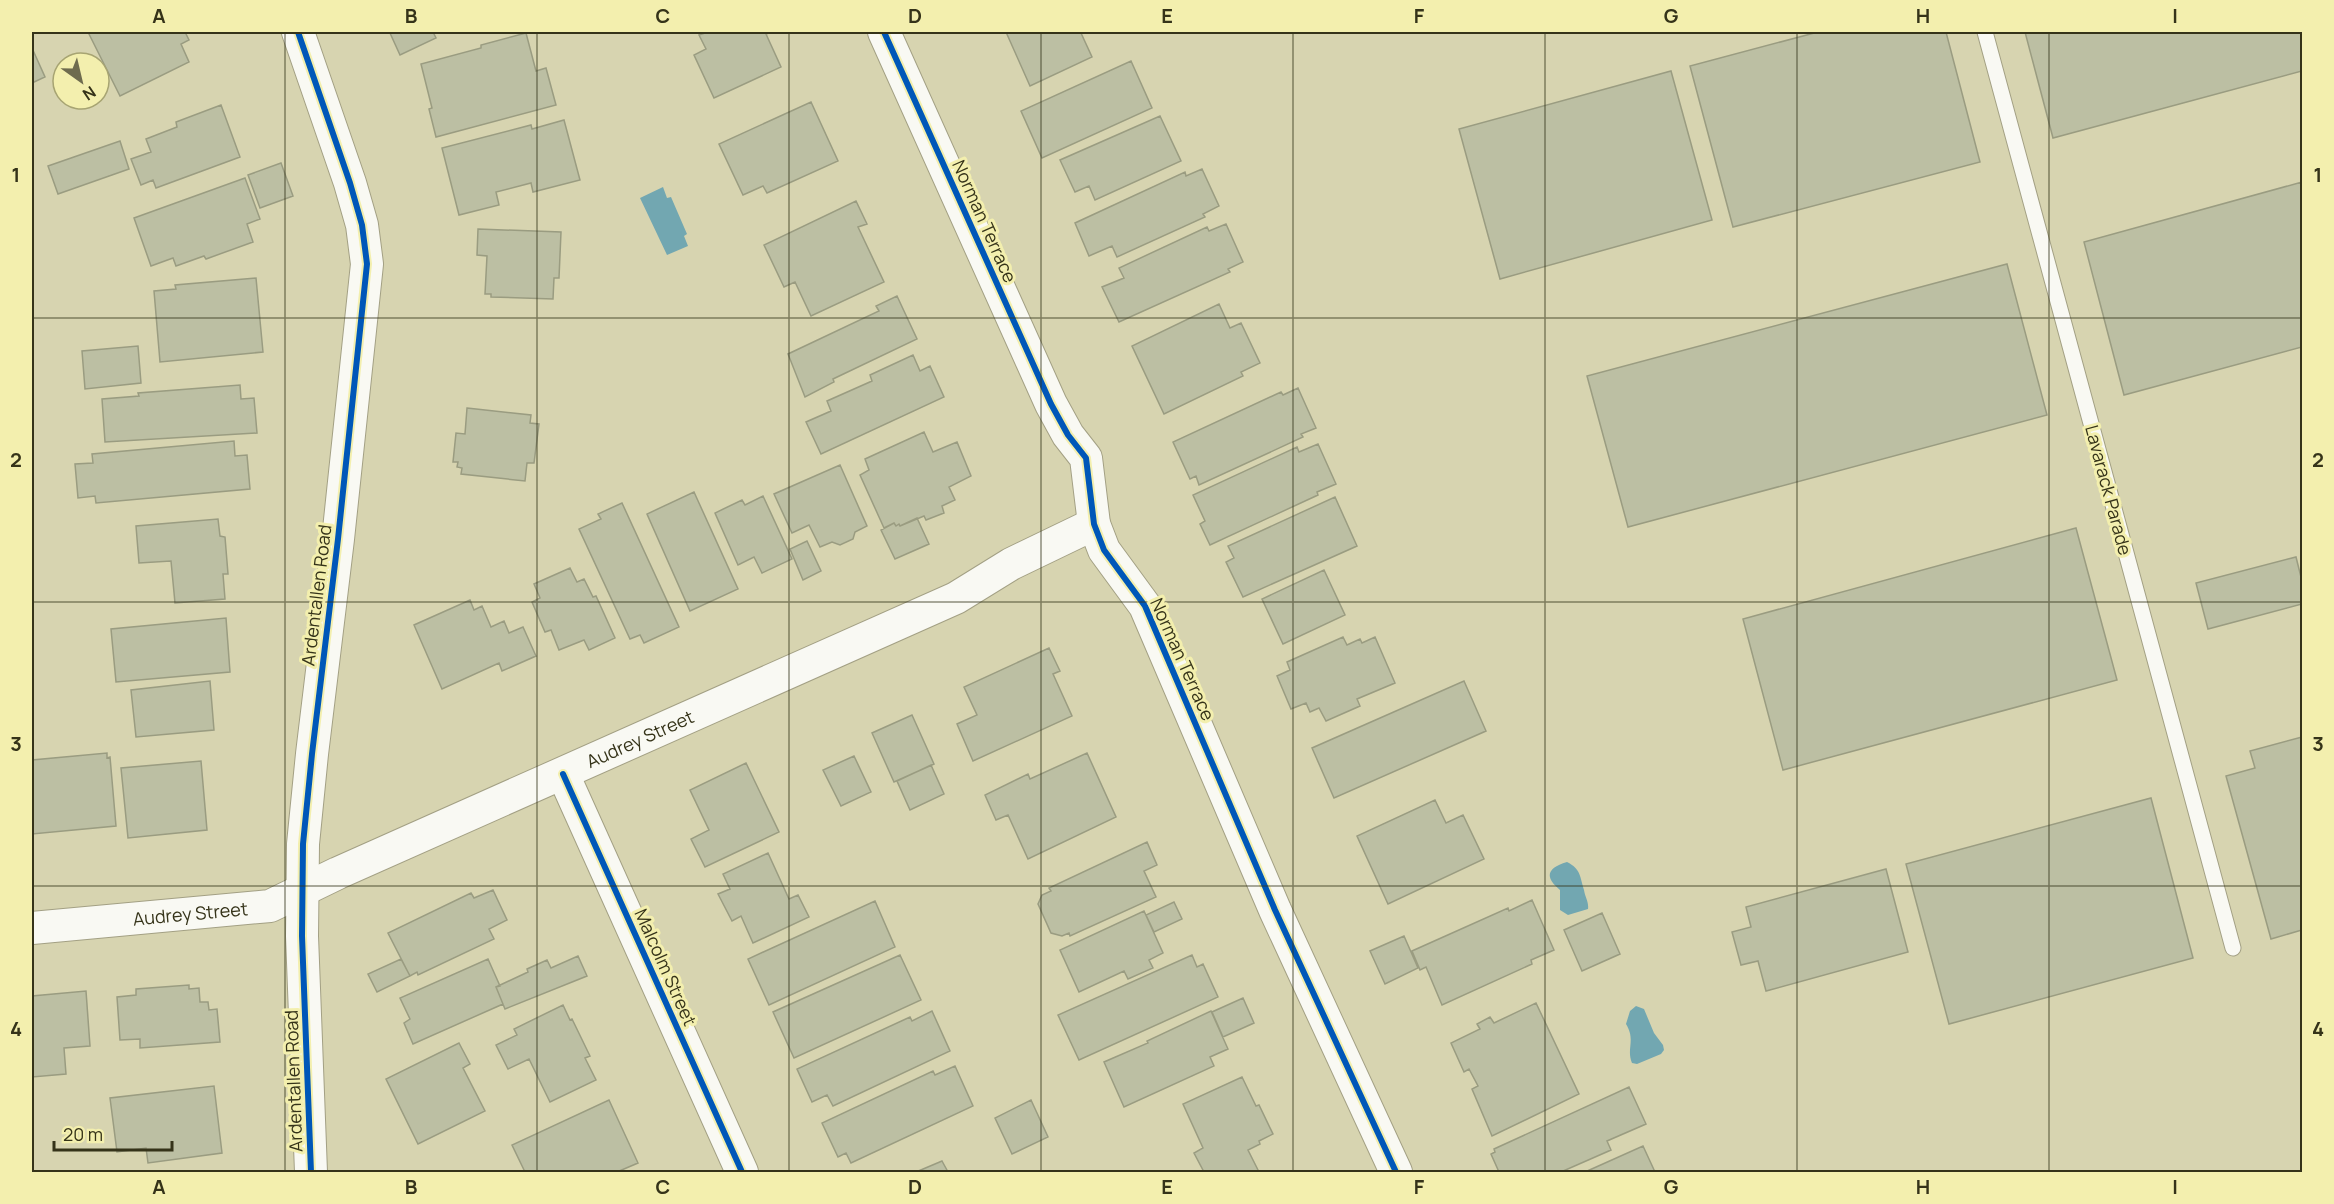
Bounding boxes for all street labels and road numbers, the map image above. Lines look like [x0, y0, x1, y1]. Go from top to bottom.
street label: Norman Terrace [947, 156, 1023, 286]
street label: Lavarack Parade [2080, 422, 2138, 558]
street label: Ardentallen Road [295, 523, 337, 667]
street label: Norman Terrace [1145, 594, 1221, 724]
street label: Audrey Street [582, 704, 697, 773]
street label: Audrey Street [132, 896, 249, 931]
street label: Malcolm Street [629, 905, 703, 1029]
street label: Ardentallen Road [279, 1010, 307, 1152]

